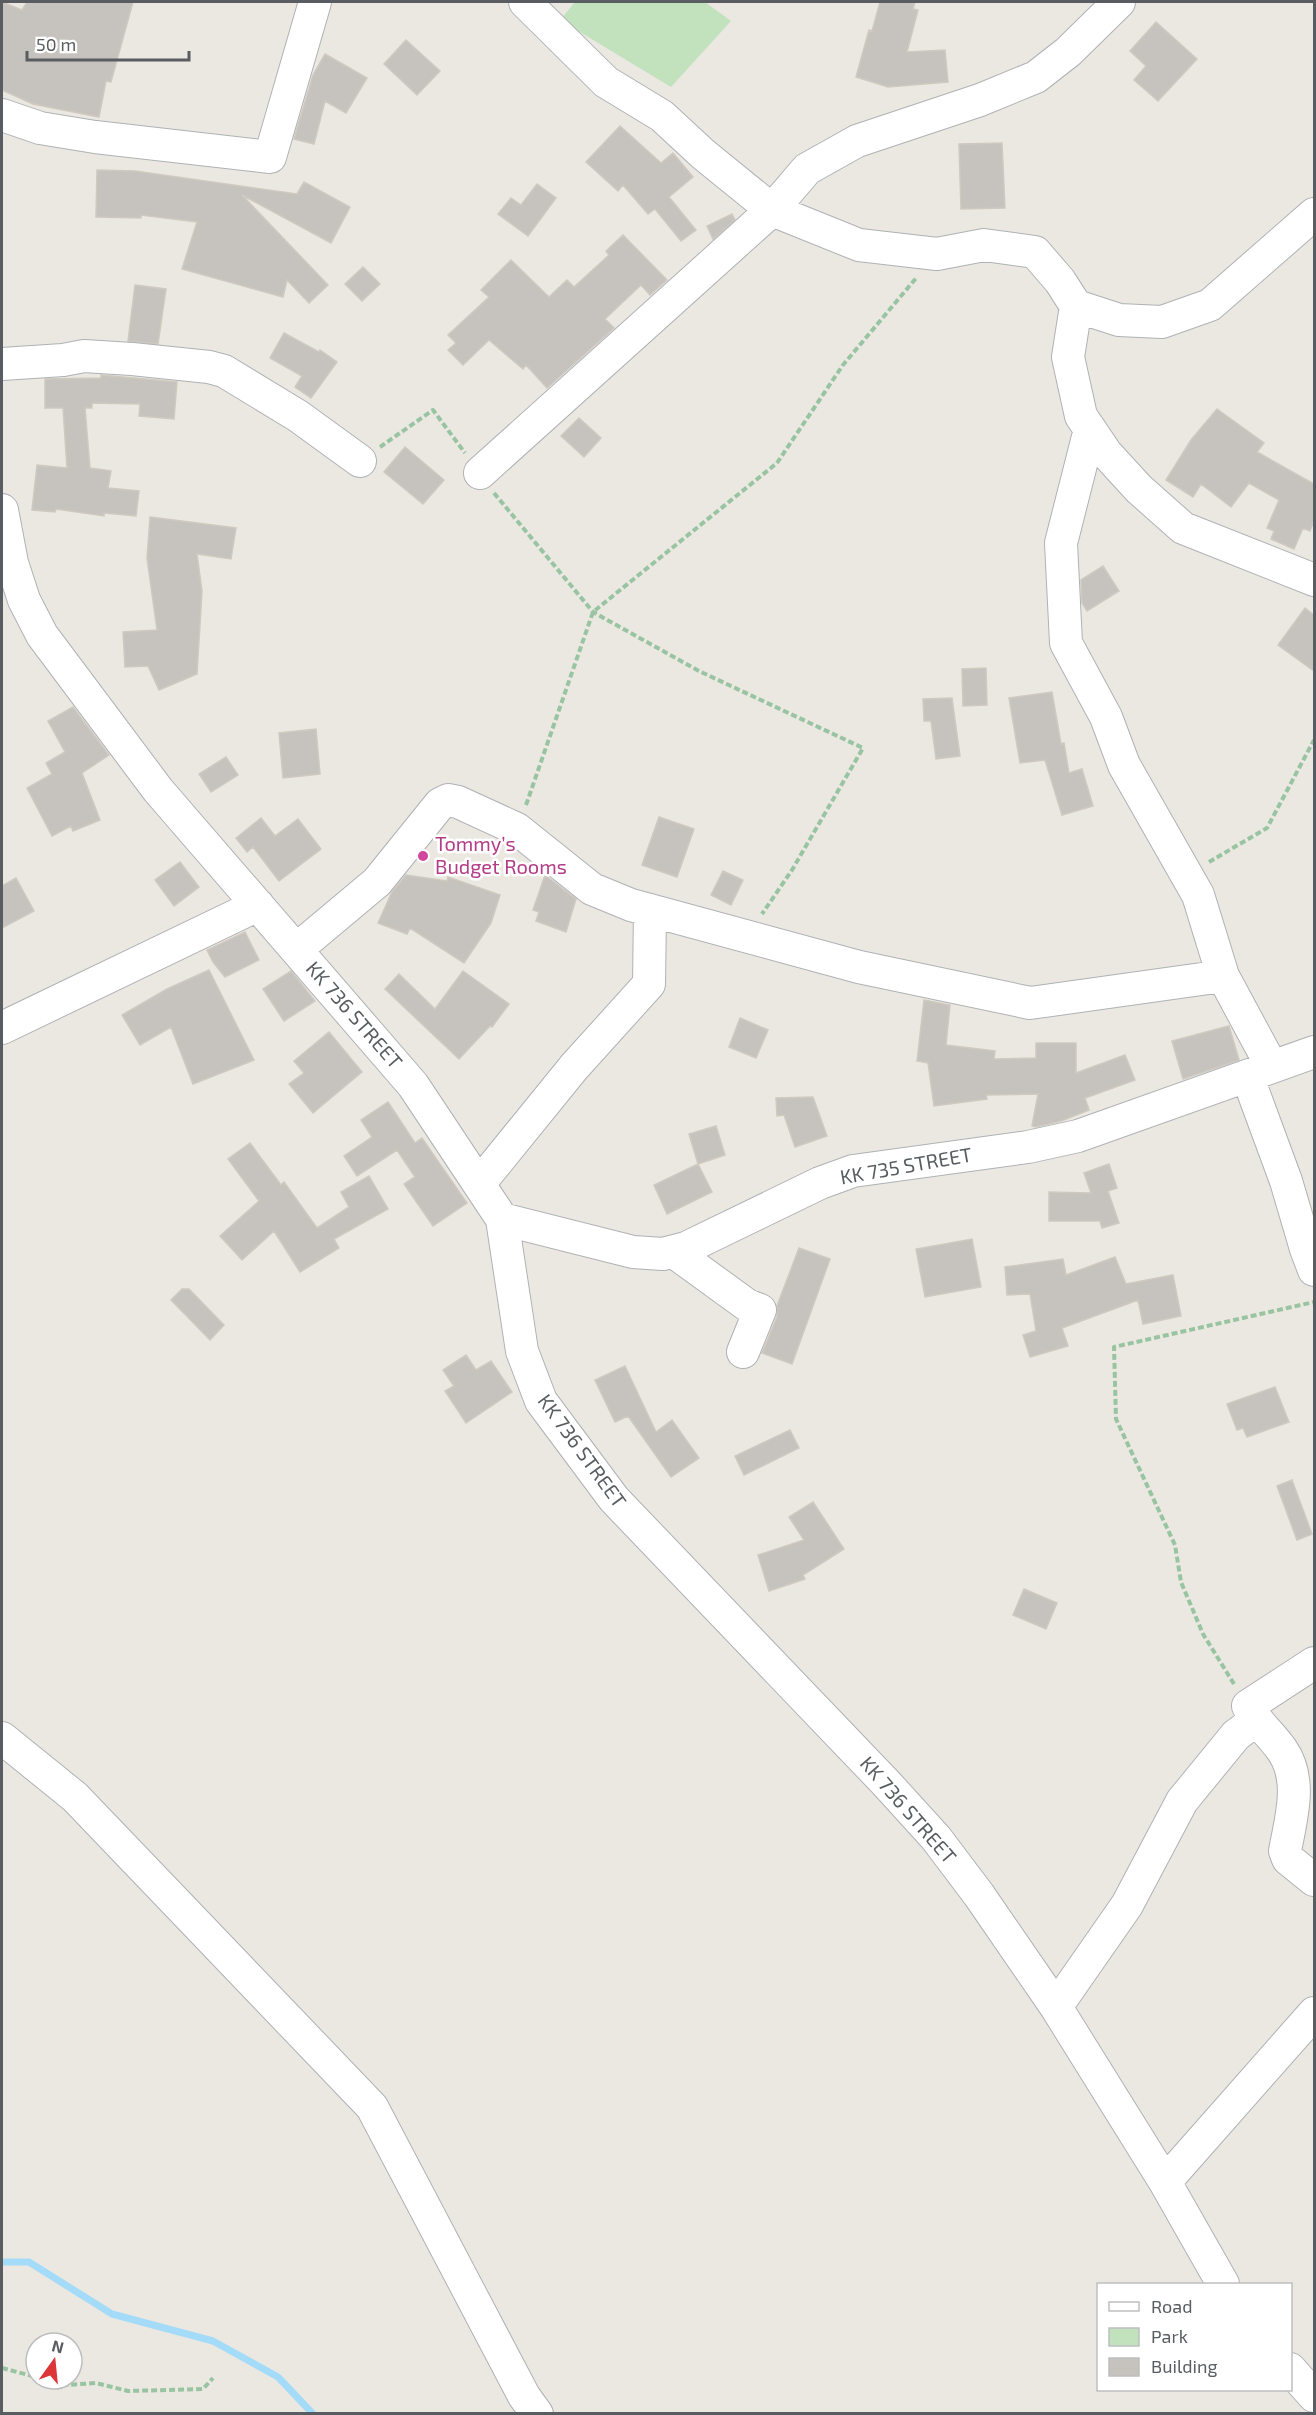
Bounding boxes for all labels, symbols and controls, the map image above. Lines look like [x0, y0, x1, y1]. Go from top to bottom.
scale bar [27, 24, 189, 62]
text: 50 m [36, 33, 76, 55]
place label: Tommy’s Budget Rooms [435, 831, 567, 878]
marker: Tommy’s Budget Rooms [416, 849, 430, 863]
street label: KK 736 STREET [302, 956, 408, 1073]
street label: KK 735 STREET [838, 1142, 974, 1188]
street label: KK 736 STREET [534, 1389, 632, 1512]
street label: KK 736 STREET [856, 1751, 962, 1868]
legend [1097, 2283, 1292, 2391]
text: Road [1151, 2295, 1192, 2317]
text: Park [1151, 2325, 1188, 2347]
north arrow [24, 2331, 84, 2391]
text: N [50, 2335, 66, 2357]
text: Building [1151, 2355, 1218, 2377]

